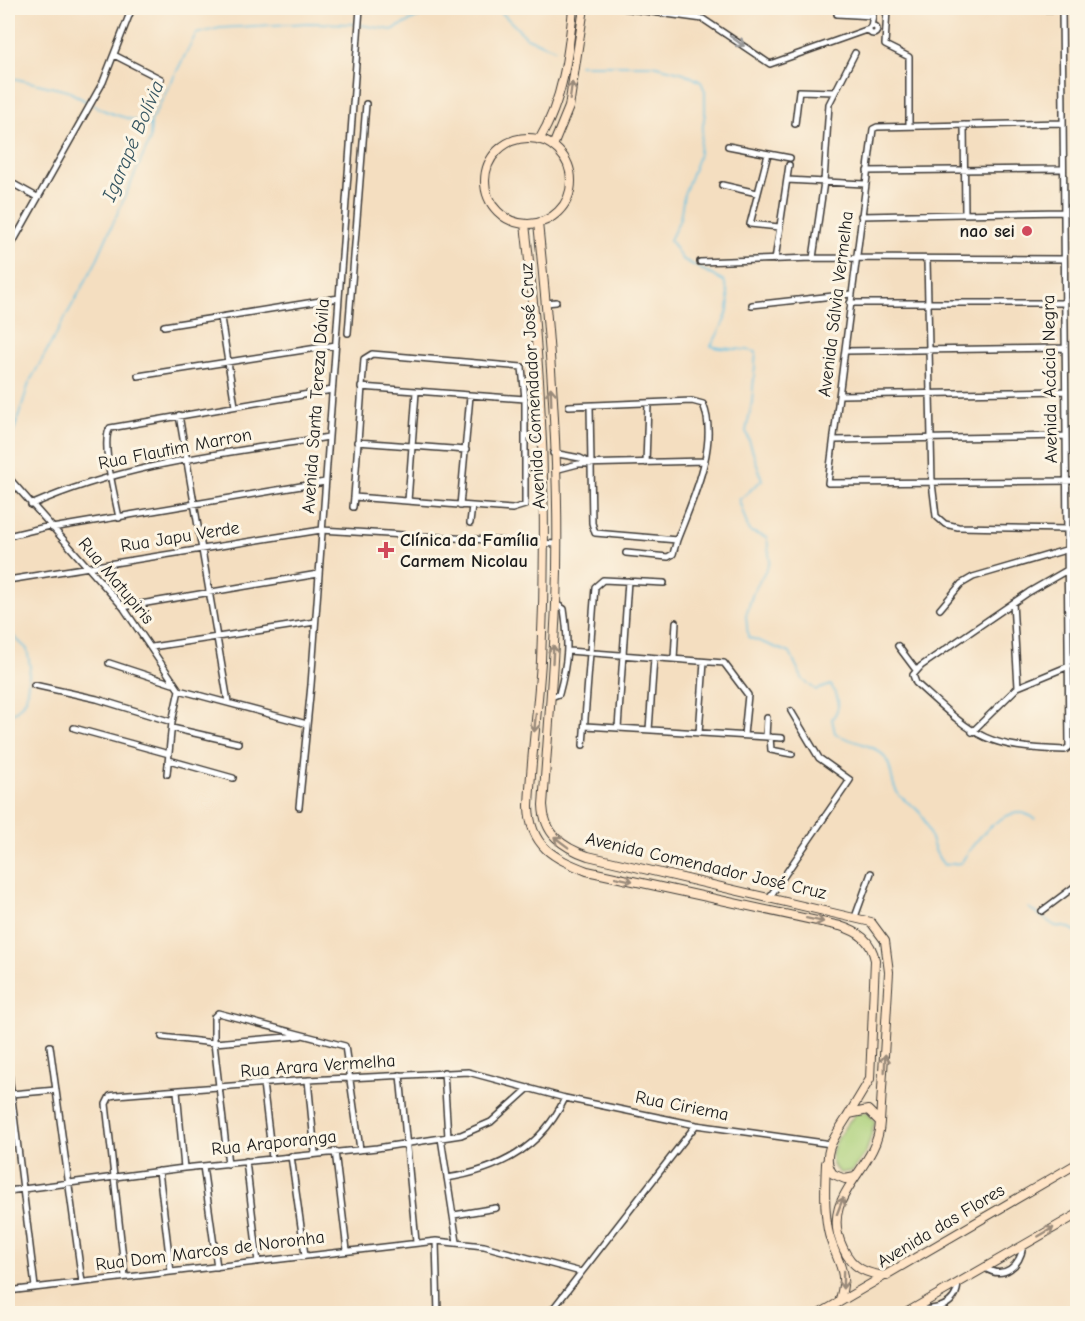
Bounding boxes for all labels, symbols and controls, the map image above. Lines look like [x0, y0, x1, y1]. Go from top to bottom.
one-way arrow [728, 35, 744, 47]
water label: Igarapé Bolívia [97, 77, 169, 206]
one-way arrow [565, 82, 576, 101]
street label: Avenida Sálvia Vermelha [814, 210, 858, 398]
place label: nao sei [960, 221, 1015, 242]
marker: nao sei [1020, 224, 1034, 238]
street label: Avenida Comendador José Cruz [516, 262, 550, 510]
street label: Avenida Acácia Negra [1038, 295, 1062, 463]
street label: Avenida Santa Tereza Dávila [298, 298, 334, 514]
one-way arrow [546, 386, 557, 406]
street label: Rua Flautim Marron [96, 424, 254, 474]
street label: Rua Japu Verde [119, 517, 241, 557]
place label: Clínica da Família Carmem Nicolau [400, 530, 539, 572]
street label: Rua Matupiris [74, 534, 158, 628]
marker: Clínica da Família Carmem Nicolau [377, 541, 395, 559]
one-way arrow [547, 644, 558, 664]
one-way arrow [530, 712, 541, 732]
street label: Avenida Comendador José Cruz [584, 828, 829, 904]
one-way arrow [553, 836, 569, 848]
one-way arrow [614, 874, 633, 885]
one-way arrow [804, 915, 824, 926]
street label: Rua Arara Vermelha [240, 1050, 396, 1082]
one-way arrow [879, 1054, 890, 1074]
street label: Rua Ciriema [633, 1087, 731, 1125]
street label: Rua Araporanga [210, 1126, 338, 1160]
street label: Avenida das Flores [873, 1180, 1009, 1272]
one-way arrow [835, 1197, 846, 1215]
one-way arrow [1037, 1226, 1054, 1238]
street label: Rua Dom Marcos de Noronha [94, 1227, 326, 1275]
one-way arrow [837, 1269, 849, 1289]

